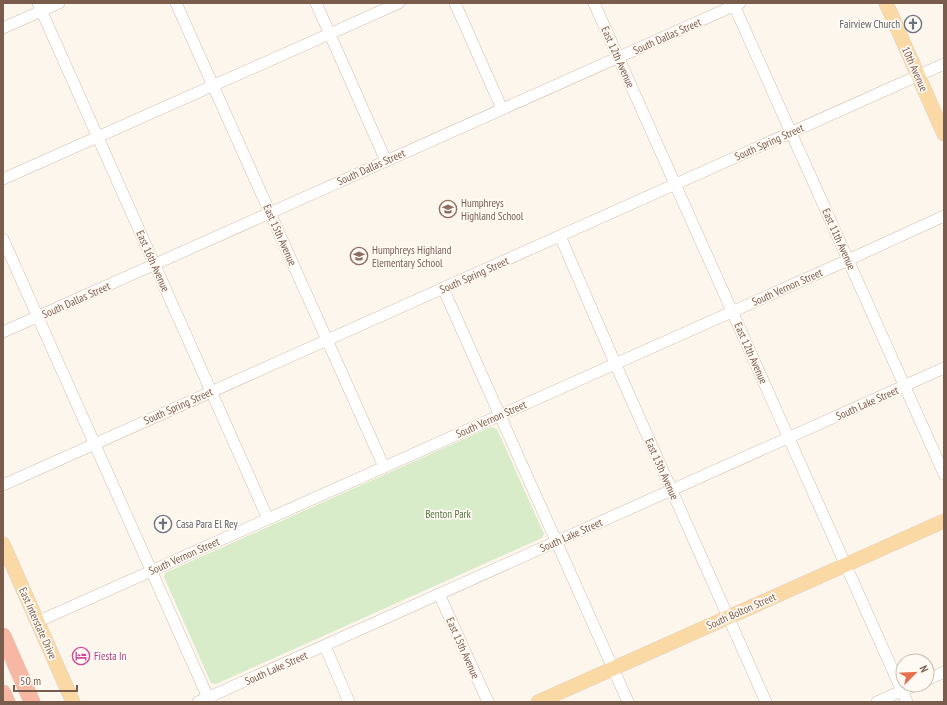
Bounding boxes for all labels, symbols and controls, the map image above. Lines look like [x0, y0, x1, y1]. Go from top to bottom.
church icon: Fairview Church [903, 14, 923, 34]
street label: South Dallas Street [631, 15, 703, 57]
place label: Fairview Church [840, 17, 900, 31]
street label: East 12th Avenue [598, 24, 638, 90]
street label: 10th Avenue [899, 44, 931, 94]
street label: South Spring Street [732, 121, 806, 163]
street label: South Dallas Street [335, 146, 407, 188]
place label: Humphreys Highland School [461, 196, 524, 223]
school or university icon: Humphreys Highland School [438, 199, 458, 219]
street label: East 15th Avenue [260, 202, 300, 268]
street label: East 11th Avenue [819, 206, 859, 272]
street label: East 16th Avenue [133, 228, 173, 294]
place label: Humphreys Highland Elementary School [372, 243, 452, 270]
school or university icon: Humphreys Highland Elementary School [349, 246, 369, 266]
street label: South Spring Street [437, 254, 511, 296]
street label: South Vernon Street [750, 265, 824, 309]
street label: South Dallas Street [40, 279, 112, 321]
street label: East 12th Avenue [731, 320, 771, 386]
street label: South Lake Street [834, 383, 900, 423]
street label: South Spring Street [141, 385, 215, 427]
street label: South Vernon Street [454, 397, 528, 441]
street label: East 13th Avenue [642, 436, 682, 502]
park label: Benton Park [425, 507, 472, 521]
church icon: Casa Para El Rey [153, 514, 173, 534]
street label: South Lake Street [538, 515, 604, 555]
place label: Casa Para El Rey [176, 517, 238, 531]
street label: South Vernon Street [147, 534, 221, 578]
street label: East Interstate Drive [16, 585, 60, 661]
street label: South Bolton Street [704, 589, 778, 633]
street label: East 15th Avenue [443, 615, 483, 681]
hotel icon: Fiesta In [71, 646, 91, 666]
street label: South Lake Street [243, 648, 309, 688]
place label: Fiesta In [94, 649, 127, 663]
north arrow [895, 653, 935, 693]
text: N [917, 663, 932, 675]
scale bar [14, 667, 77, 693]
text: 50 m [20, 673, 41, 688]

